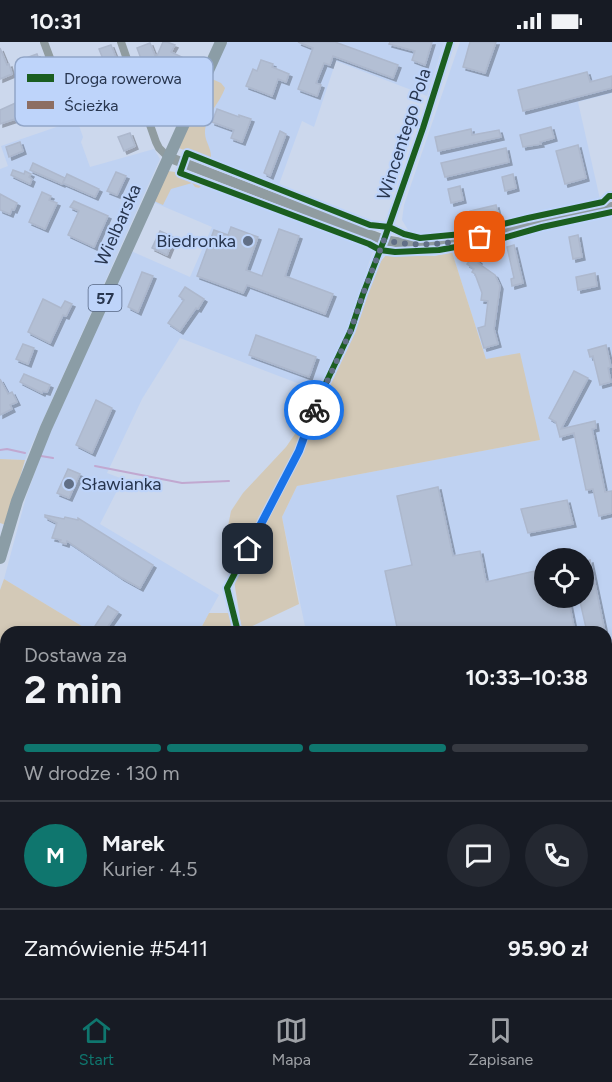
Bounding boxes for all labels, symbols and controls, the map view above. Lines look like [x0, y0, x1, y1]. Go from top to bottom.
text: 10:31 [30, 8, 82, 35]
legend [15, 57, 213, 126]
street label: Wincentego Pola [372, 65, 436, 203]
text: Droga rowerowa [64, 69, 182, 88]
text: Ścieżka [64, 96, 119, 115]
street label: Wielbarska [90, 181, 146, 269]
pin [454, 211, 505, 262]
icon: bag [463, 220, 496, 253]
place label: Biedronka [156, 230, 236, 252]
marker: Biedronka [241, 234, 255, 248]
road number: 57 [88, 285, 122, 311]
courier [284, 380, 344, 440]
icon: bike [298, 394, 331, 427]
place label: Sławianka [81, 473, 161, 495]
marker: Sławianka [62, 477, 76, 491]
pin [222, 523, 273, 574]
icon: home [231, 532, 264, 565]
map controls [534, 548, 594, 608]
button: locate [534, 548, 594, 608]
text: Dostawa za [24, 643, 127, 667]
text: 10:33–10:38 [465, 664, 588, 691]
text: 2 min [24, 666, 122, 713]
text: W drodze · 130 m [24, 761, 180, 785]
button: chat [447, 824, 510, 887]
button: phone [525, 824, 588, 887]
text: Marek [102, 830, 165, 857]
text: M [46, 842, 65, 869]
text: Kurier · 4.5 [102, 857, 197, 881]
text: Zamówienie #5411 [24, 935, 208, 962]
text: 95.90 zł [508, 935, 588, 962]
tab: Start [79, 1014, 114, 1069]
tab: Mapa [272, 1014, 311, 1069]
tab: Zapisane [468, 1014, 533, 1069]

